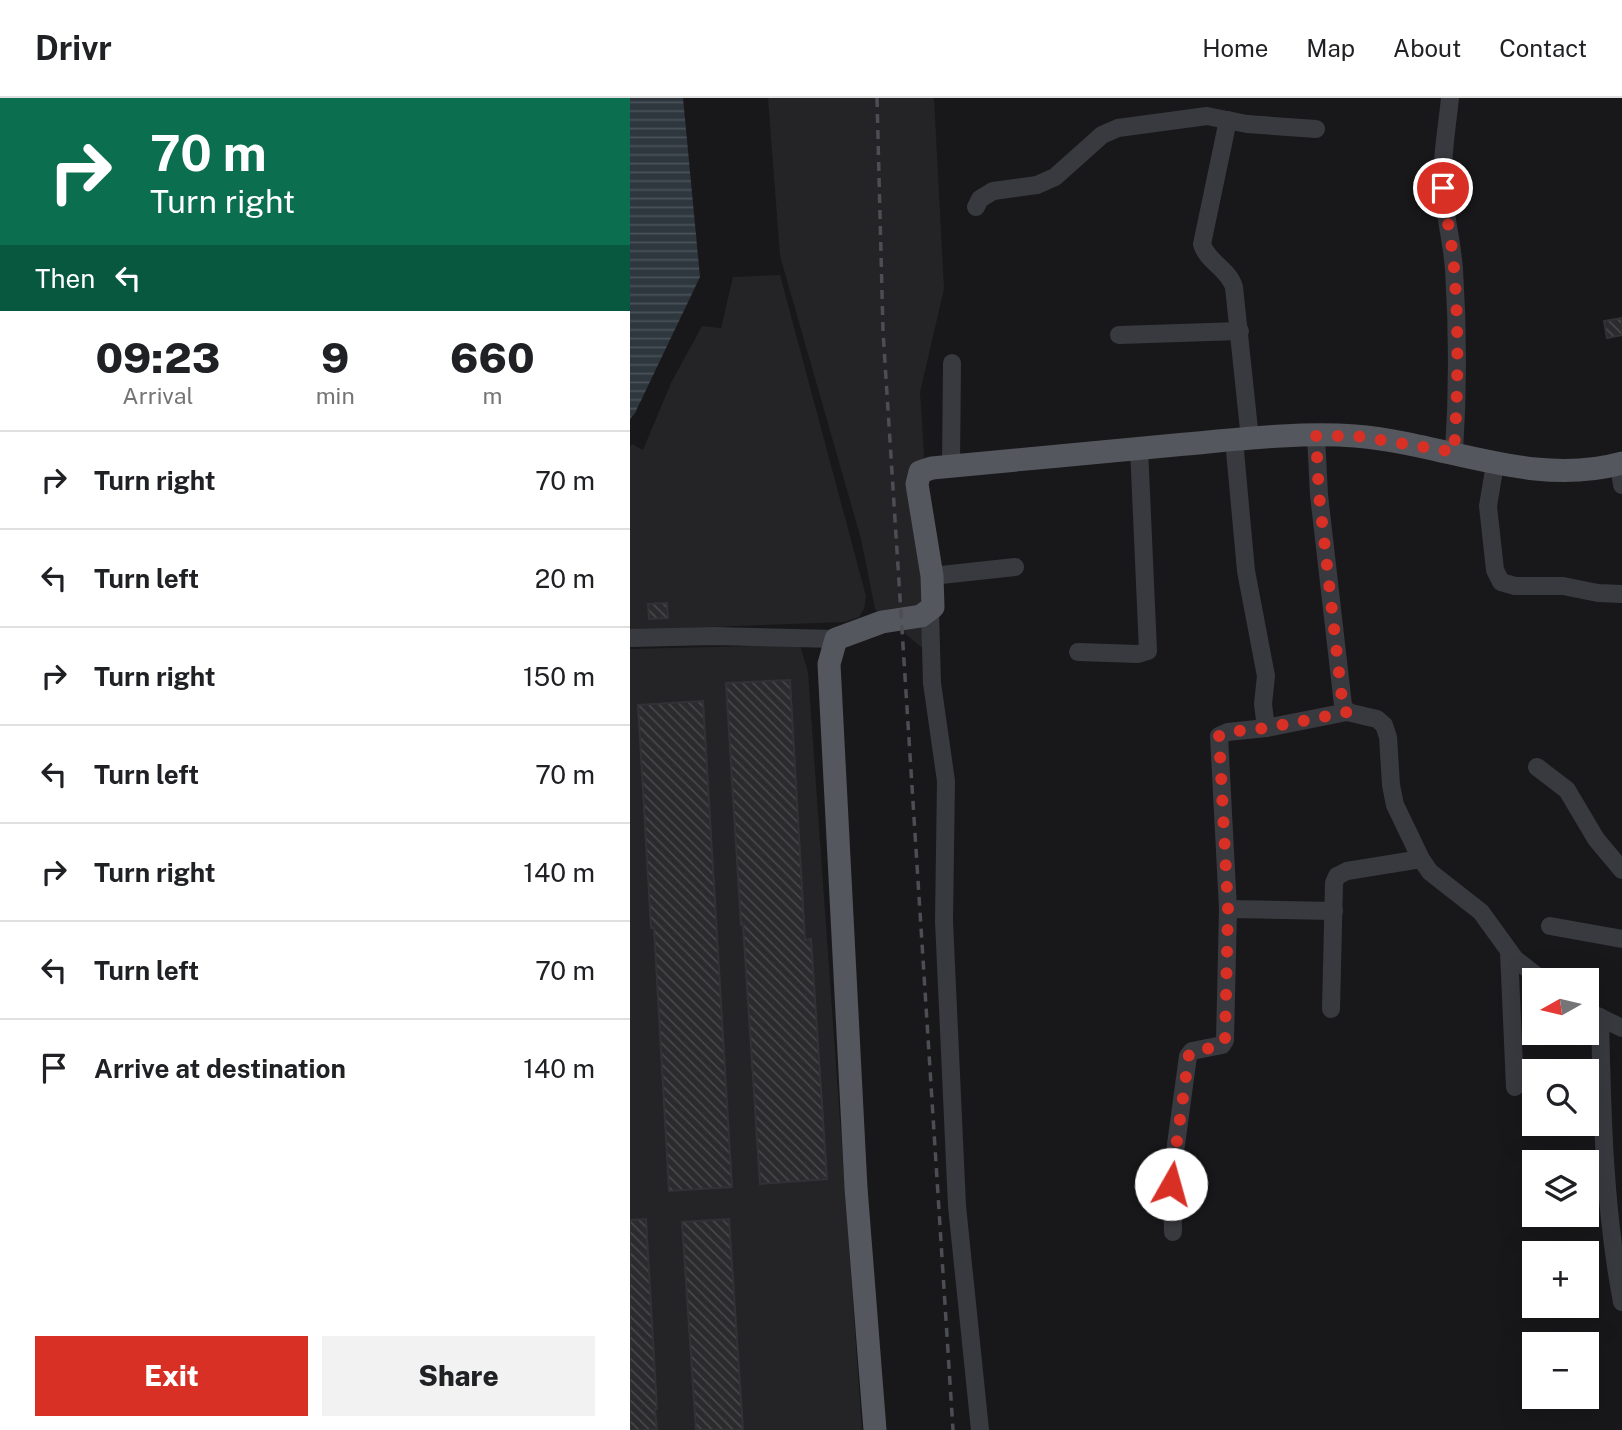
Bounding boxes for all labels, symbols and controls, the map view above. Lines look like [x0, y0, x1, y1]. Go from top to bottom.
text: Drivr [35, 29, 112, 67]
text: Home [1202, 34, 1268, 62]
text: Map [1306, 34, 1355, 62]
text: About [1393, 34, 1461, 62]
text: Contact [1499, 34, 1587, 62]
text: 70 m [150, 124, 267, 182]
icon: right [35, 126, 126, 217]
pin [1413, 158, 1473, 218]
icon: arrive [1424, 169, 1462, 207]
text: Turn right [150, 183, 295, 220]
icon: left [109, 259, 147, 297]
text: Then [35, 263, 95, 294]
text: 09:23 [95, 333, 220, 382]
text: 9 [321, 333, 349, 382]
text: 660 [450, 333, 535, 382]
text: Arrival [122, 382, 193, 409]
text: min [316, 382, 355, 409]
text: m [482, 382, 502, 409]
icon: right [35, 461, 73, 499]
text: Turn right [94, 465, 216, 496]
text: 70 m [535, 465, 595, 496]
icon: left [35, 559, 73, 597]
text: Turn left [94, 563, 199, 594]
text: 20 m [535, 563, 595, 594]
icon: right [35, 657, 73, 695]
text: Turn right [94, 661, 216, 692]
text: 150 m [523, 661, 595, 692]
icon: left [35, 755, 73, 793]
text: Turn left [94, 759, 199, 790]
text: 70 m [535, 759, 595, 790]
icon: right [35, 853, 73, 891]
text: Turn right [94, 857, 216, 888]
text: 140 m [523, 857, 595, 888]
icon: left [35, 951, 73, 989]
text: Turn left [94, 955, 199, 986]
text: 70 m [535, 955, 595, 986]
north arrow [1522, 968, 1600, 1045]
map controls [1522, 968, 1599, 1409]
icon: arrive [35, 1049, 73, 1087]
text: Arrive at destination [94, 1053, 346, 1084]
text: 140 m [523, 1053, 595, 1084]
button: search [1522, 1059, 1599, 1136]
position arrow [1134, 1147, 1208, 1221]
button: layers [1522, 1150, 1599, 1227]
button: + [1522, 1241, 1599, 1318]
button: − [1522, 1332, 1599, 1409]
button: Exit [35, 1336, 308, 1416]
button: Share [322, 1336, 595, 1416]

